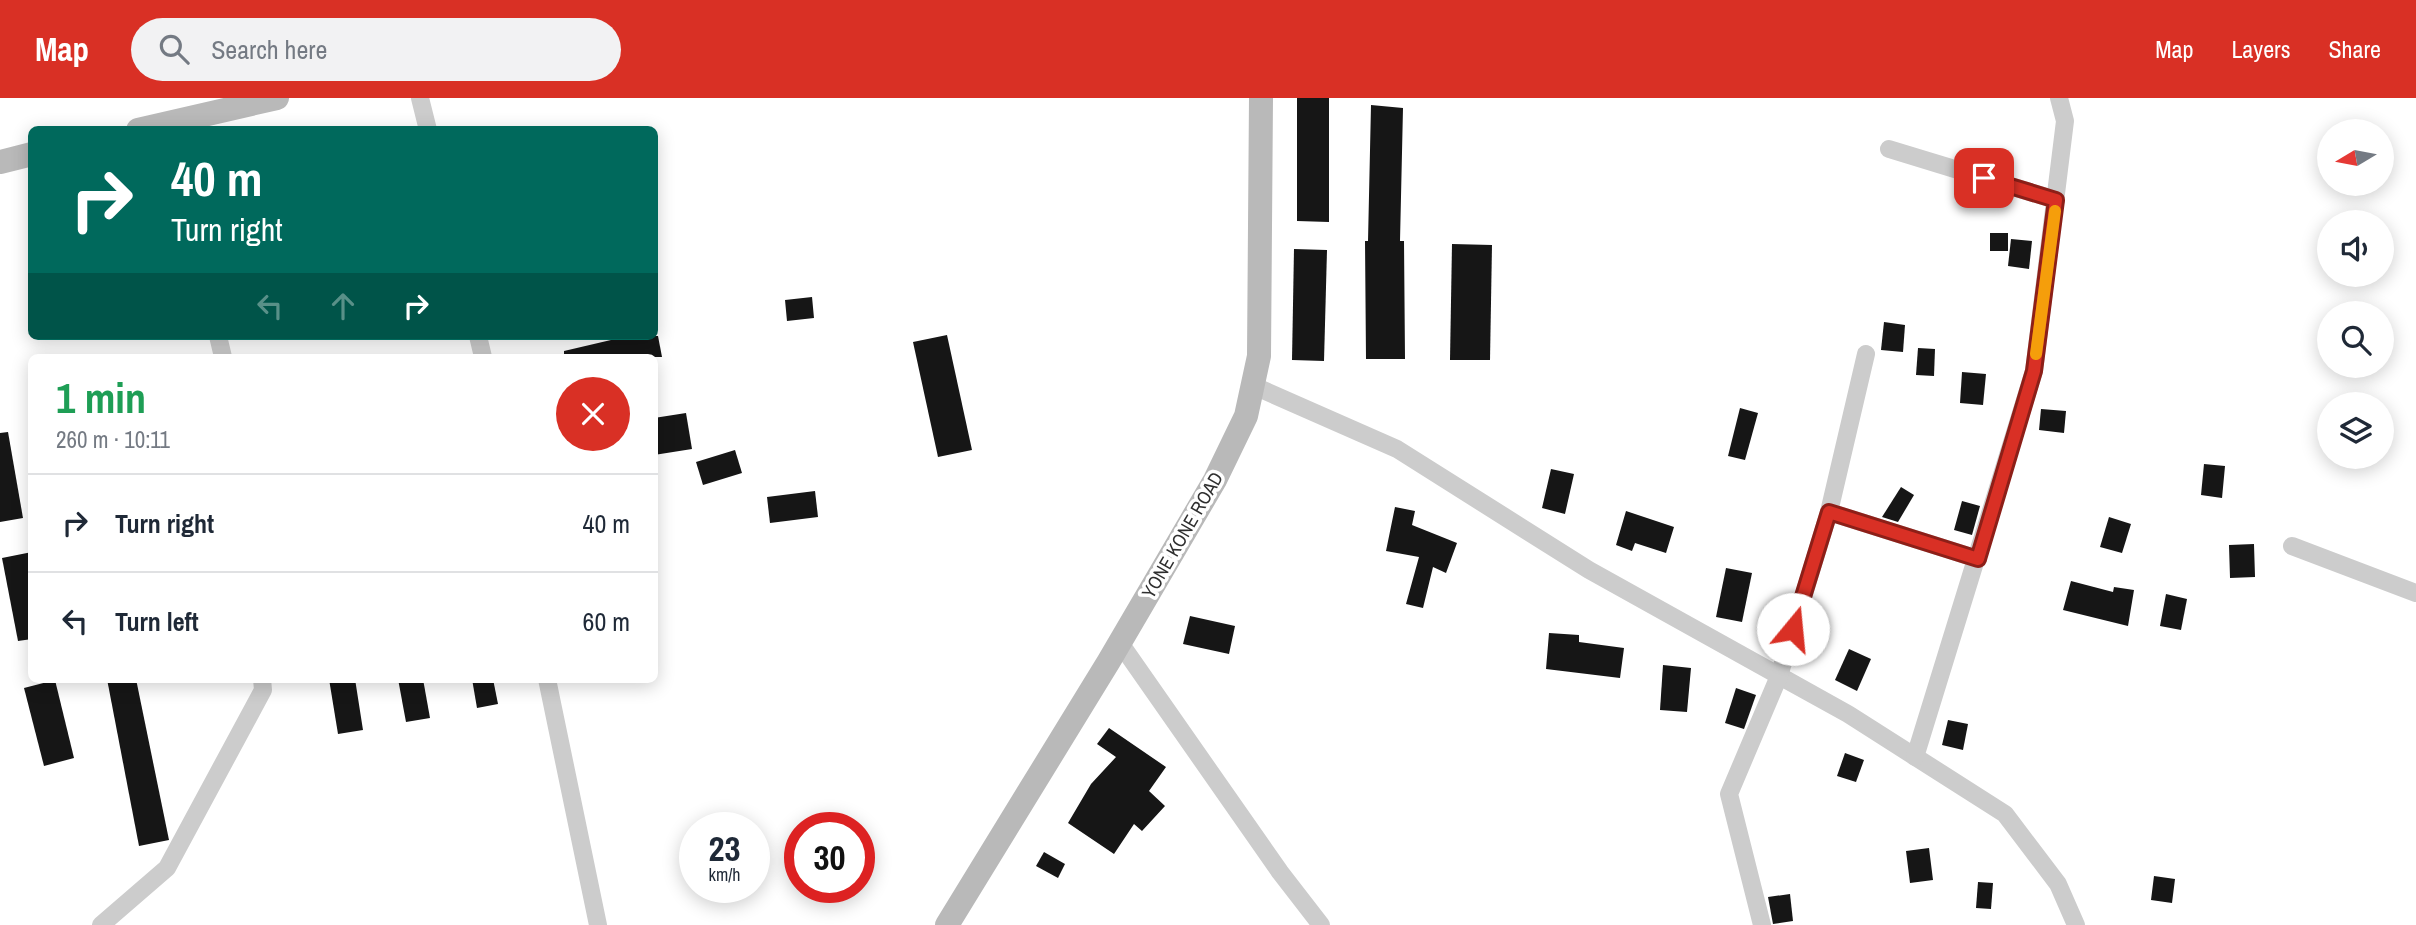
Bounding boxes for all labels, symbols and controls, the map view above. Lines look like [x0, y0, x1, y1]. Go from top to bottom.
search box [131, 18, 621, 81]
text: Map [35, 27, 89, 71]
icon: search [155, 30, 193, 68]
text: Search here [211, 32, 327, 67]
text: Map [2155, 33, 2193, 65]
text: Layers [2231, 33, 2290, 65]
text: Share [2328, 33, 2381, 65]
north arrow [2317, 119, 2394, 196]
map controls [2317, 119, 2394, 469]
text: 40 m [171, 145, 263, 211]
pin [1954, 148, 2014, 208]
icon: right [56, 154, 147, 245]
icon: arrive [1965, 159, 2003, 197]
text: Turn right [171, 208, 283, 251]
button: sound [2317, 210, 2394, 287]
icon: left [251, 287, 289, 325]
icon: ahead [324, 287, 362, 325]
icon: right [397, 287, 435, 325]
button: search [2317, 301, 2394, 378]
text: 1 min [56, 370, 146, 426]
button: close [556, 377, 630, 451]
button: layers [2317, 392, 2394, 469]
text: 260 m · 10:11 [56, 424, 170, 455]
street label: YONE KONE ROAD [1135, 467, 1229, 603]
icon: right [56, 504, 94, 542]
text: Turn right [115, 506, 214, 541]
text: 40 m [583, 506, 630, 541]
position arrow [1756, 592, 1830, 666]
icon: left [56, 602, 94, 640]
text: Turn left [115, 604, 199, 639]
text: 60 m [583, 604, 630, 639]
speed limit sign: 30 [784, 812, 875, 903]
text: 23 [709, 825, 740, 872]
text: km/h [709, 862, 741, 887]

